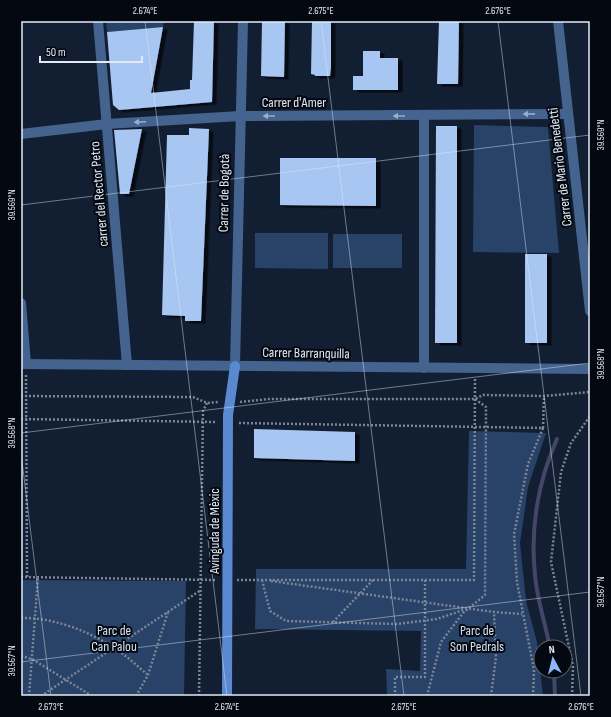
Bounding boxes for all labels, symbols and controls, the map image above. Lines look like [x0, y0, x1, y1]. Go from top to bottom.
text: 2.674°E [133, 5, 157, 17]
text: 2.675°E [308, 5, 334, 17]
text: 2.676°E [485, 5, 511, 17]
scale bar [40, 38, 142, 64]
text: 50 m [46, 45, 66, 60]
street label: Carrer d'Amer [262, 94, 326, 111]
street label: Carrer de Mario Benedetti [544, 107, 576, 227]
one-way arrow [522, 111, 535, 117]
one-way arrow [262, 113, 275, 119]
one-way arrow [392, 113, 405, 119]
one-way arrow [134, 119, 146, 126]
text: 39.569°N [595, 119, 607, 151]
street label: carrer del Rector Petro [86, 140, 112, 247]
street label: Carrer de Bogotà [215, 154, 233, 232]
text: 39.569°N [6, 189, 18, 221]
street label: Carrer Barranquilla [262, 344, 350, 362]
text: 39.568°N [595, 349, 607, 379]
text: 39.568°N [6, 418, 18, 448]
street label: Avinguda de Mèxic [206, 488, 223, 575]
text: 39.567°N [595, 576, 607, 608]
park label: Parc de Can Palou [91, 622, 137, 655]
park label: Parc de Son Pedrals [450, 622, 504, 655]
north arrow [533, 639, 573, 679]
text: N [548, 643, 556, 656]
text: 39.567°N [6, 645, 18, 677]
text: 2.673°E [38, 701, 64, 713]
text: 2.674°E [215, 701, 239, 713]
text: 2.675°E [391, 701, 417, 713]
text: 2.676°E [568, 701, 594, 713]

